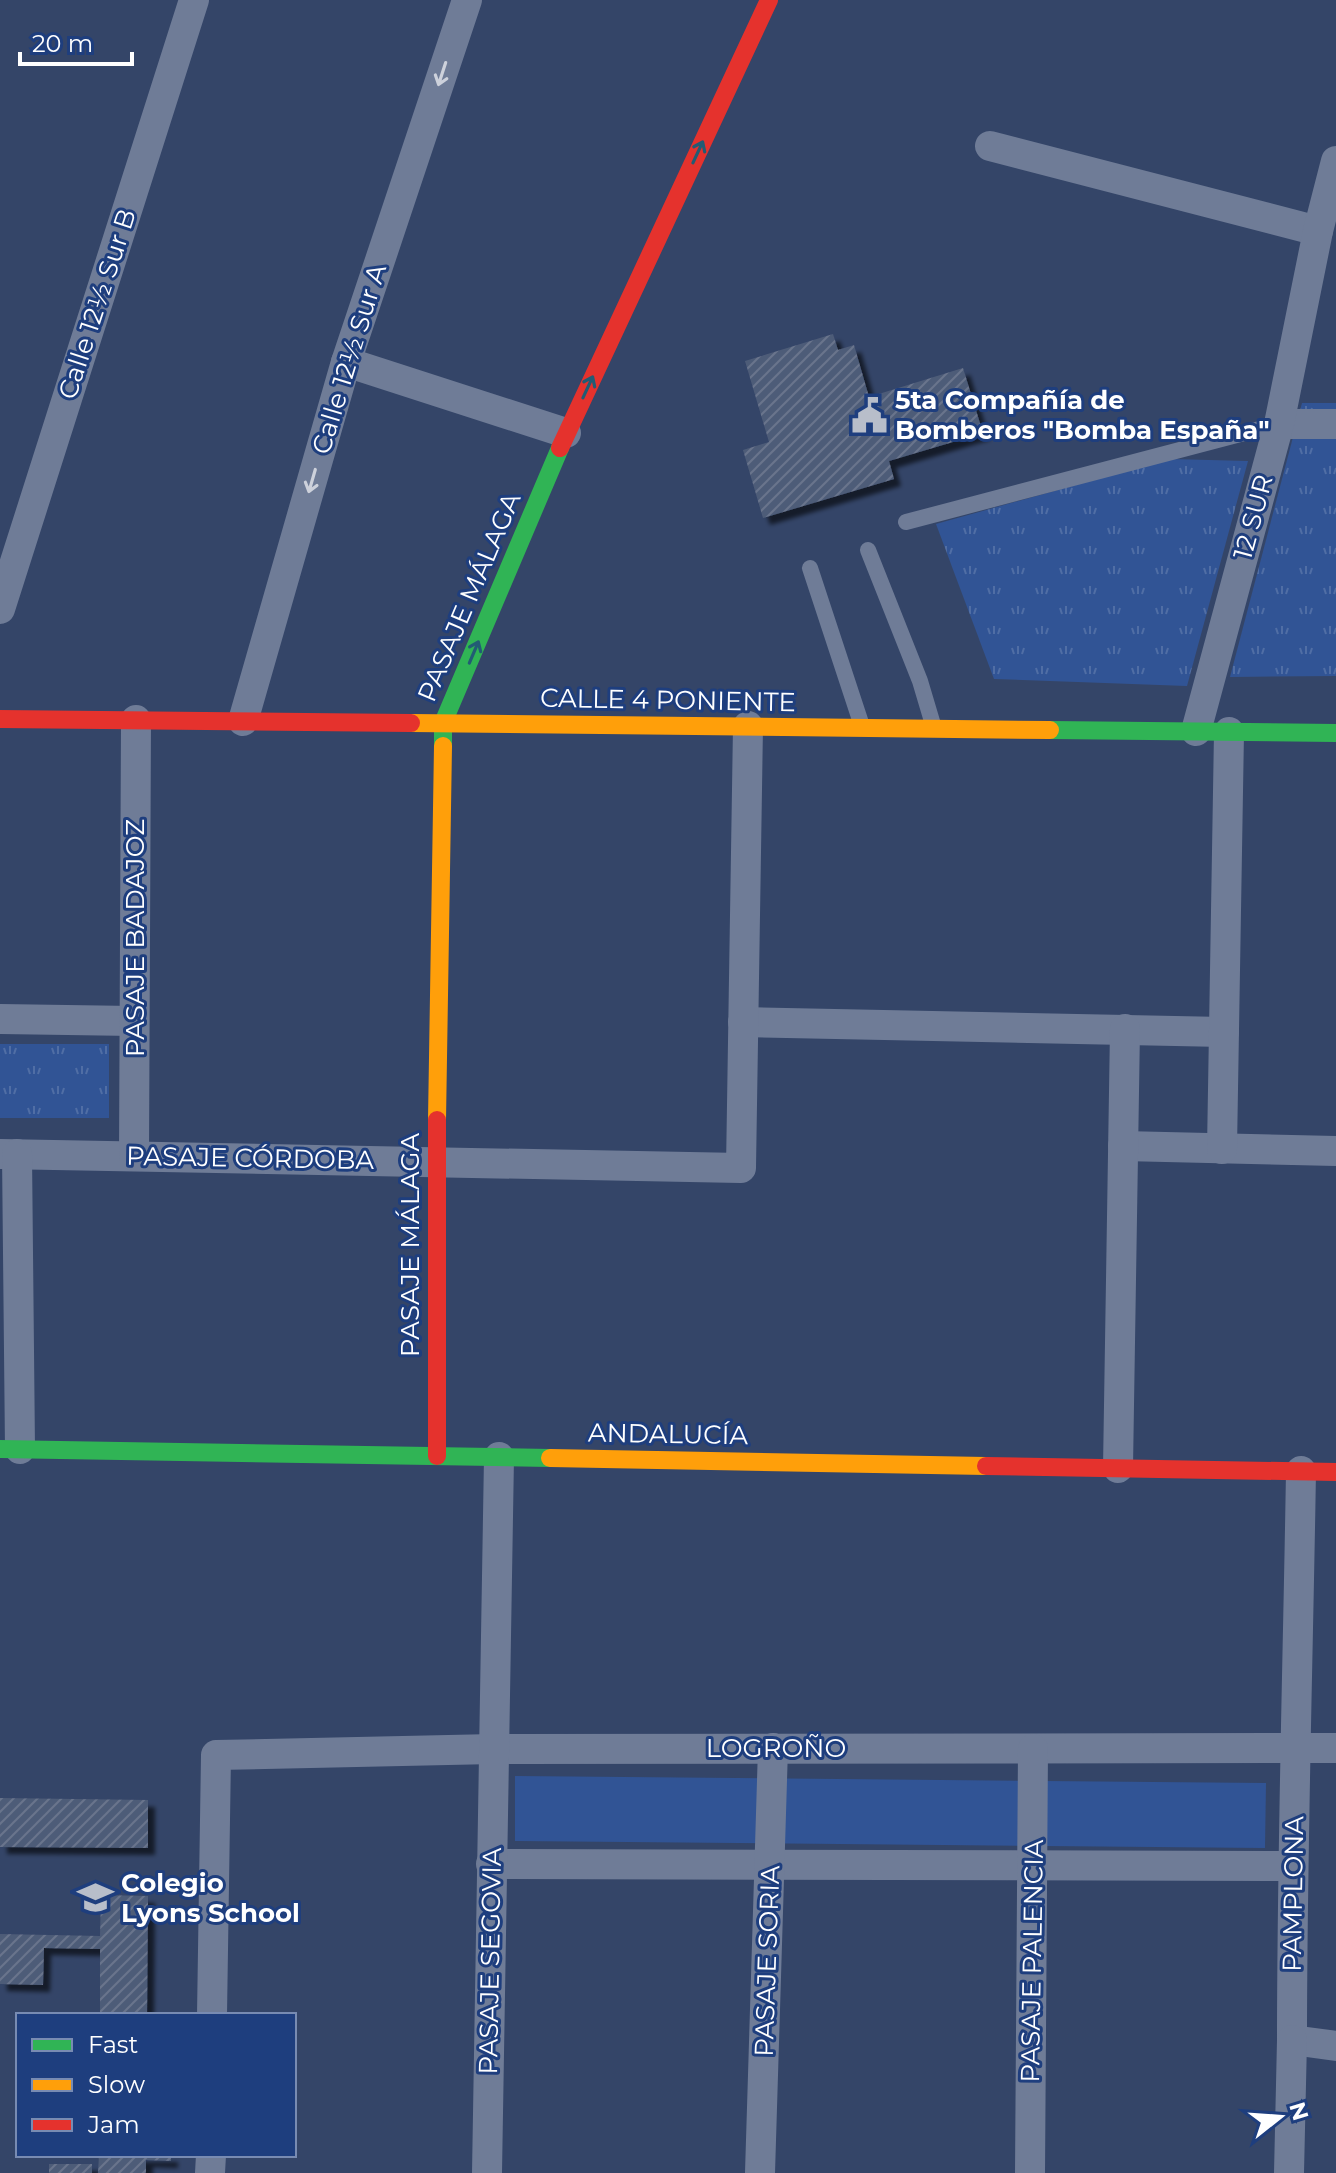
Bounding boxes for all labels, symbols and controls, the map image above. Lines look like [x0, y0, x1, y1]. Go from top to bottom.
scale bar [20, 16, 132, 66]
text: 20 m [32, 29, 93, 58]
one-way arrow [434, 61, 449, 86]
one-way arrow [691, 140, 706, 164]
street label: Calle 12½ Sur B [51, 205, 143, 403]
street label: Calle 12½ Sur A [305, 260, 393, 458]
one-way arrow [581, 375, 596, 399]
place label: 5ta Compañía de Bomberos "Bomba España" [895, 384, 1270, 446]
public building icon: 5ta Compañía de Bomberos "Bomba España" [850, 396, 888, 434]
one-way arrow [303, 468, 318, 494]
street label: 12 SUR [1226, 471, 1280, 563]
street label: PASAJE MÁLAGA [410, 487, 528, 706]
one-way arrow [467, 640, 482, 664]
street label: CALLE 4 PONIENTE [540, 682, 796, 718]
street label: PASAJE BADAJOZ [119, 819, 151, 1057]
street label: PASAJE MÁLAGA [394, 1132, 426, 1357]
street label: PASAJE CÓRDOBA [126, 1140, 375, 1176]
street label: ANDALUCÍA [588, 1417, 749, 1451]
street label: LOGROÑO [706, 1732, 846, 1764]
street label: PAMPLONA [1276, 1815, 1310, 1972]
street label: PASAJE PALENCIA [1014, 1839, 1050, 2083]
street label: PASAJE SEGOVIA [472, 1847, 508, 2075]
street label: PASAJE SORIA [748, 1864, 786, 2057]
place label: Colegio Lyons School [121, 1867, 300, 1929]
school or university icon: Colegio Lyons School [76, 1879, 114, 1917]
legend [16, 2013, 296, 2157]
text: Fast [88, 2030, 139, 2059]
text: Slow [88, 2070, 145, 2099]
north arrow [1240, 2077, 1320, 2157]
text: N [1283, 2099, 1314, 2124]
text: Jam [87, 2110, 140, 2139]

